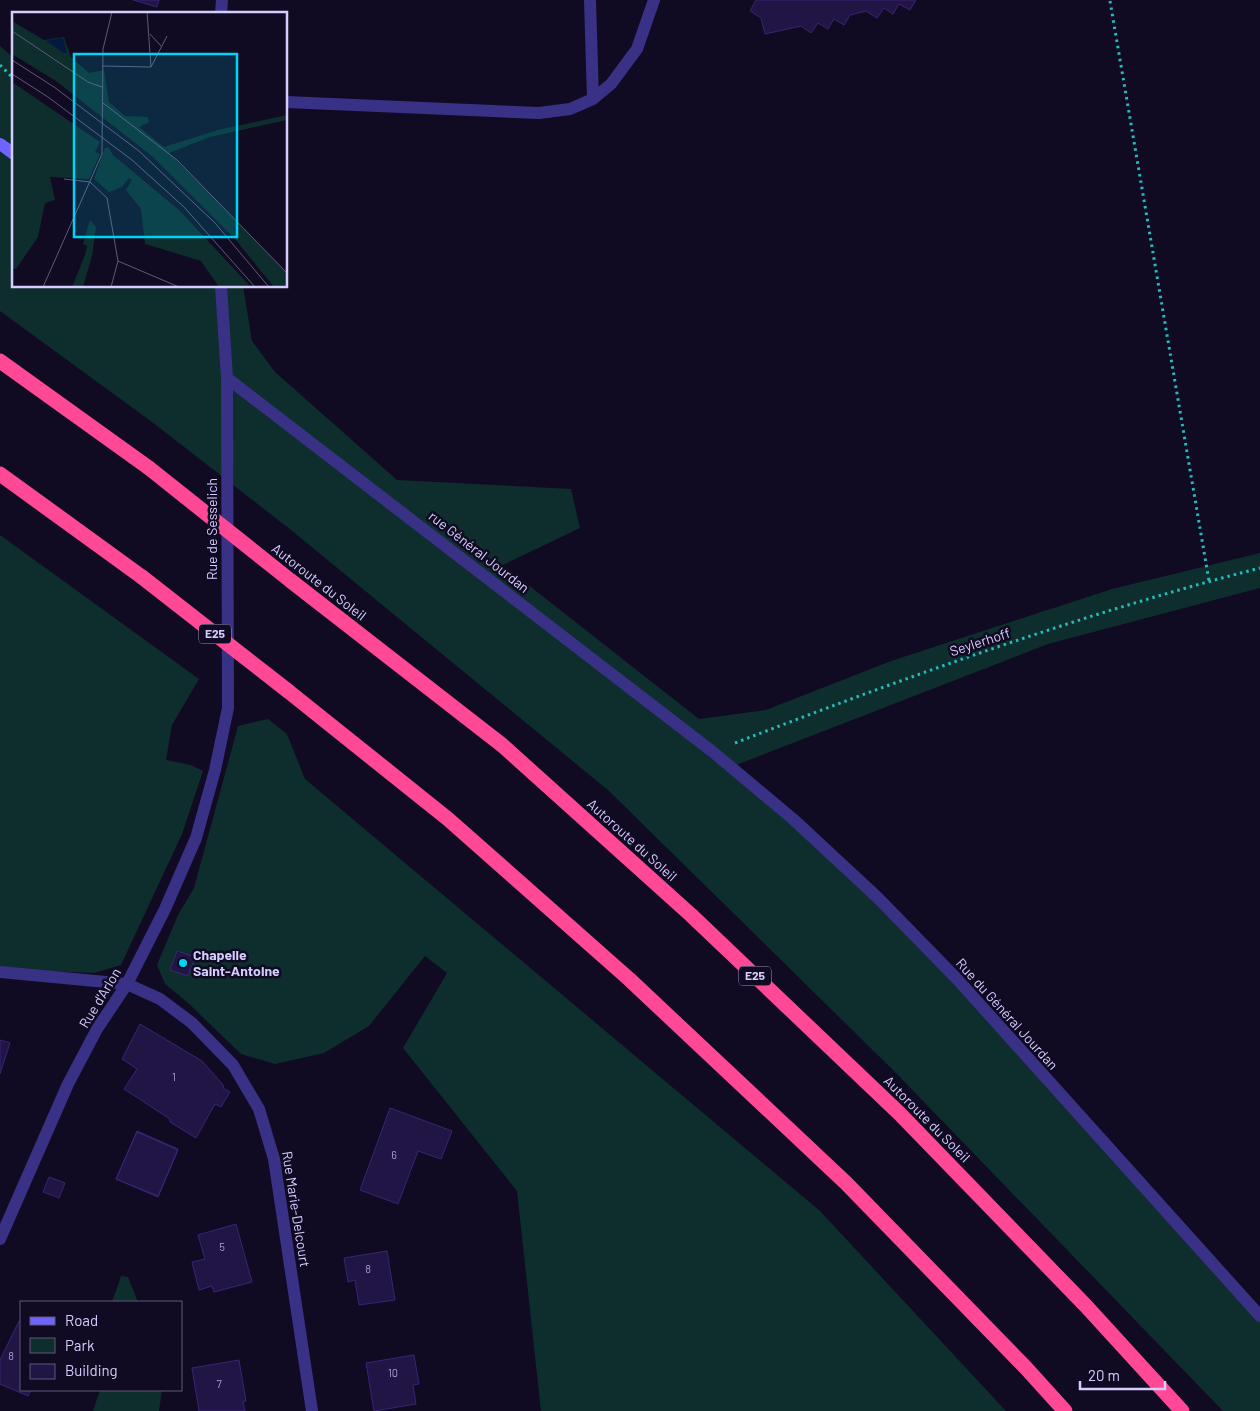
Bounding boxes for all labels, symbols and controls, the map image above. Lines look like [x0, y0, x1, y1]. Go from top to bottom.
inset map [12, 12, 288, 288]
street label: Rue de Sesselich [203, 478, 220, 580]
street label: rue Général Jourdan [426, 507, 533, 596]
street label: Autoroute du Soleil [269, 539, 370, 624]
road number: E25 [199, 624, 231, 644]
street label: Seylerhoff [947, 624, 1012, 659]
street label: Autoroute du Soleil [584, 795, 681, 884]
place label: Chapelle Saint-Antoine [193, 946, 280, 979]
street label: Rue du Général Jourdan [953, 954, 1062, 1073]
marker: Chapelle Saint-Antoine [177, 957, 189, 969]
street label: Rue d'Arlon [75, 965, 124, 1031]
road number: E25 [739, 966, 771, 986]
house number: 1 [172, 1070, 176, 1083]
street label: Autoroute du Soleil [881, 1072, 974, 1165]
house number: 6 [391, 1148, 397, 1161]
street label: Rue Marie-Delcourt [279, 1150, 314, 1268]
house number: 5 [219, 1240, 225, 1253]
house number: 8 [365, 1262, 371, 1275]
legend [20, 1301, 182, 1391]
text: Road [65, 1311, 98, 1329]
text: Park [65, 1336, 95, 1354]
house number: 8 [8, 1349, 14, 1362]
scale bar [1080, 1358, 1165, 1390]
text: Building [65, 1361, 118, 1379]
house number: 10 [388, 1366, 398, 1379]
text: 20 m [1088, 1366, 1120, 1384]
house number: 7 [216, 1377, 222, 1390]

